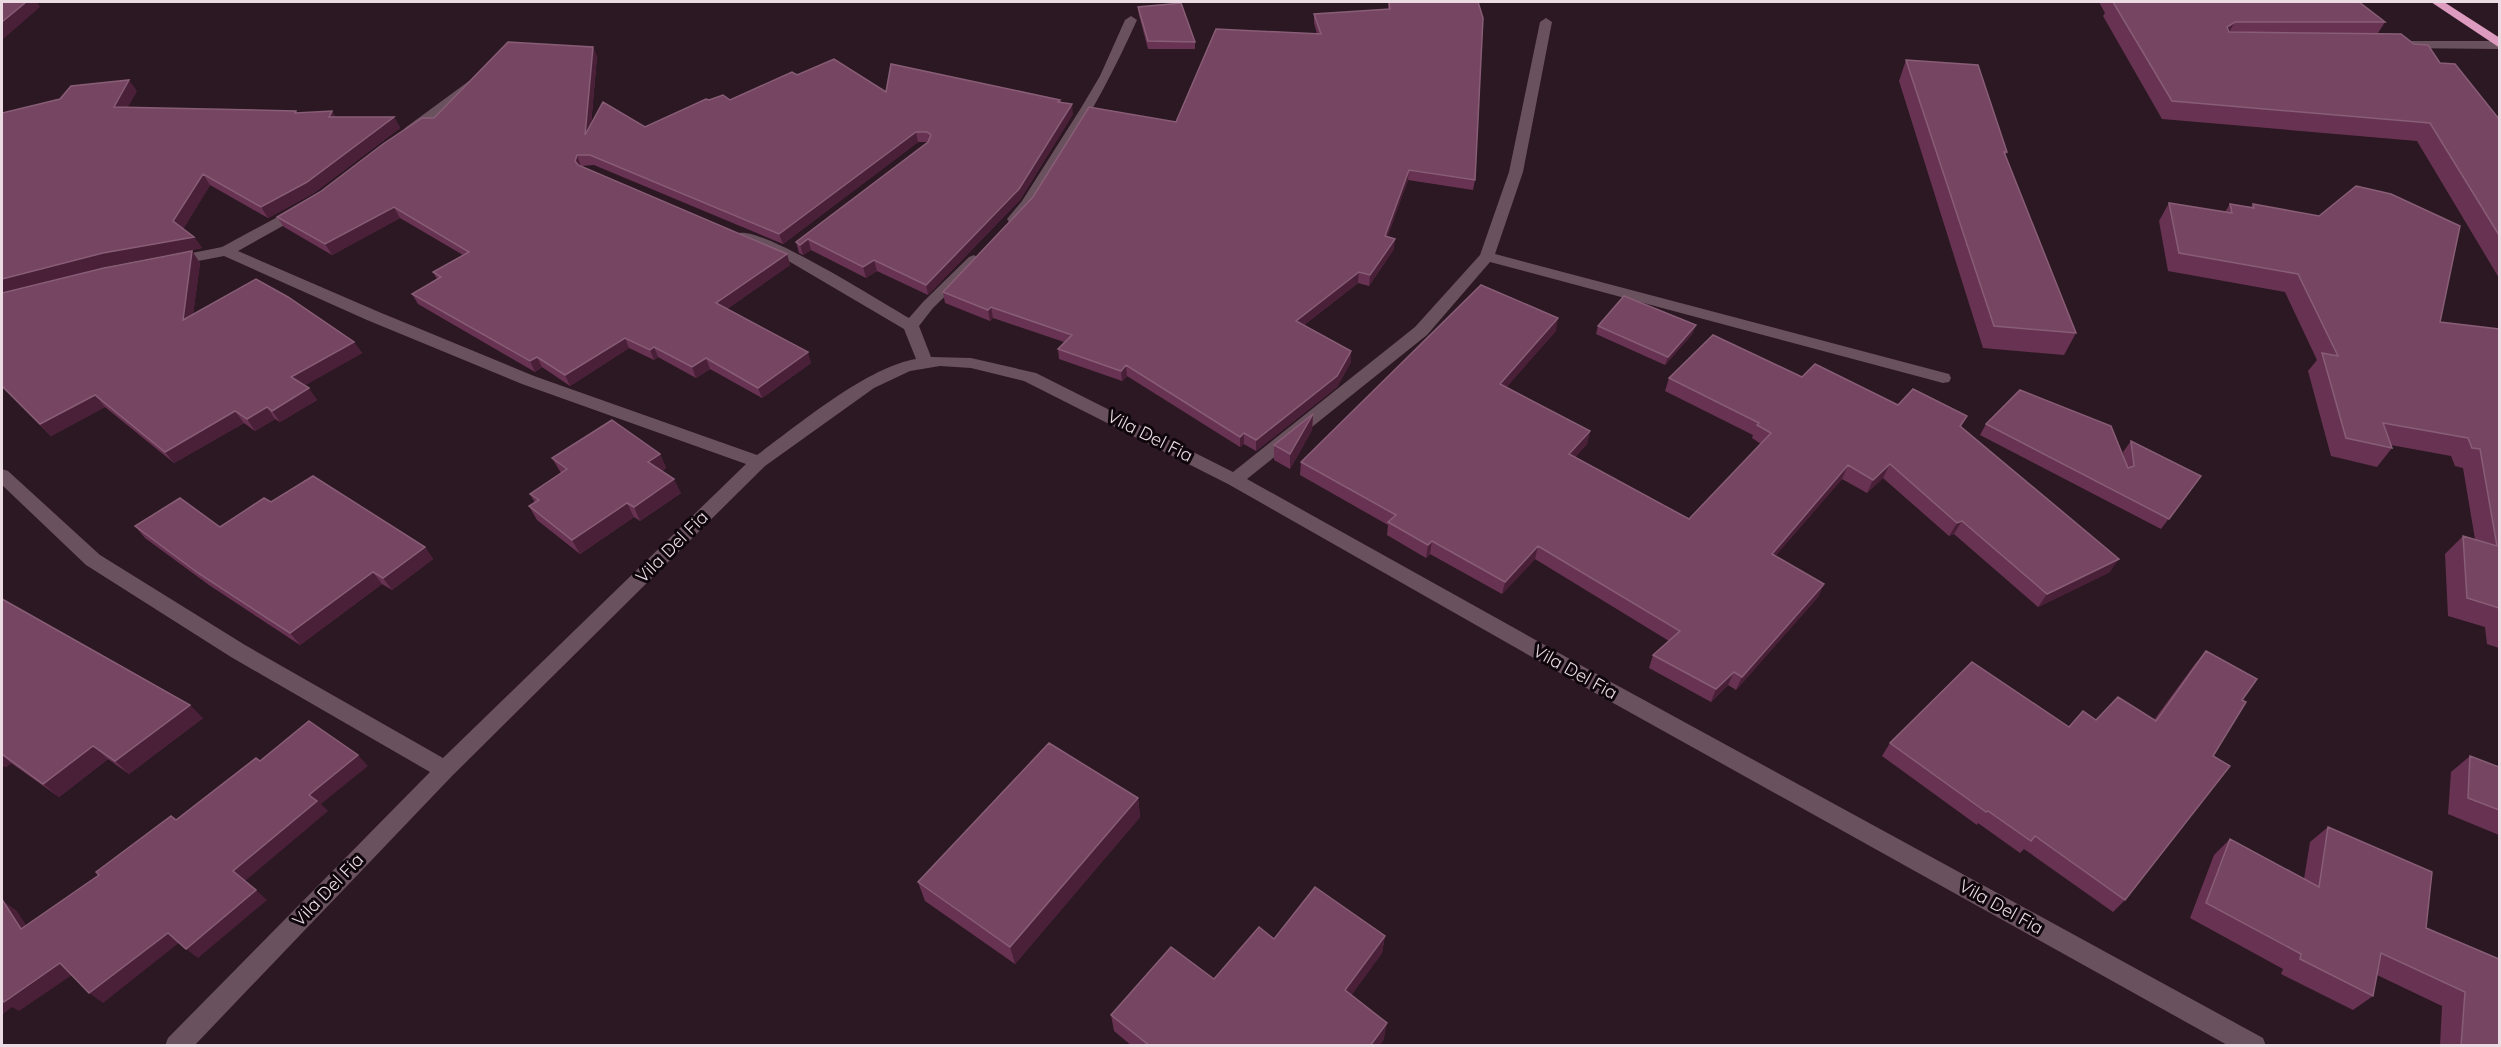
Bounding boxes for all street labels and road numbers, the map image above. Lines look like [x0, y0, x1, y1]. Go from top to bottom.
street label: Vila Del Fia [1104, 404, 1197, 467]
street label: Vila Del Fia [631, 506, 713, 588]
street label: Vila Del Fia [1529, 639, 1622, 704]
street label: Vila Del Fia [287, 848, 368, 931]
street label: Vila Del Fia [1955, 874, 2048, 939]

